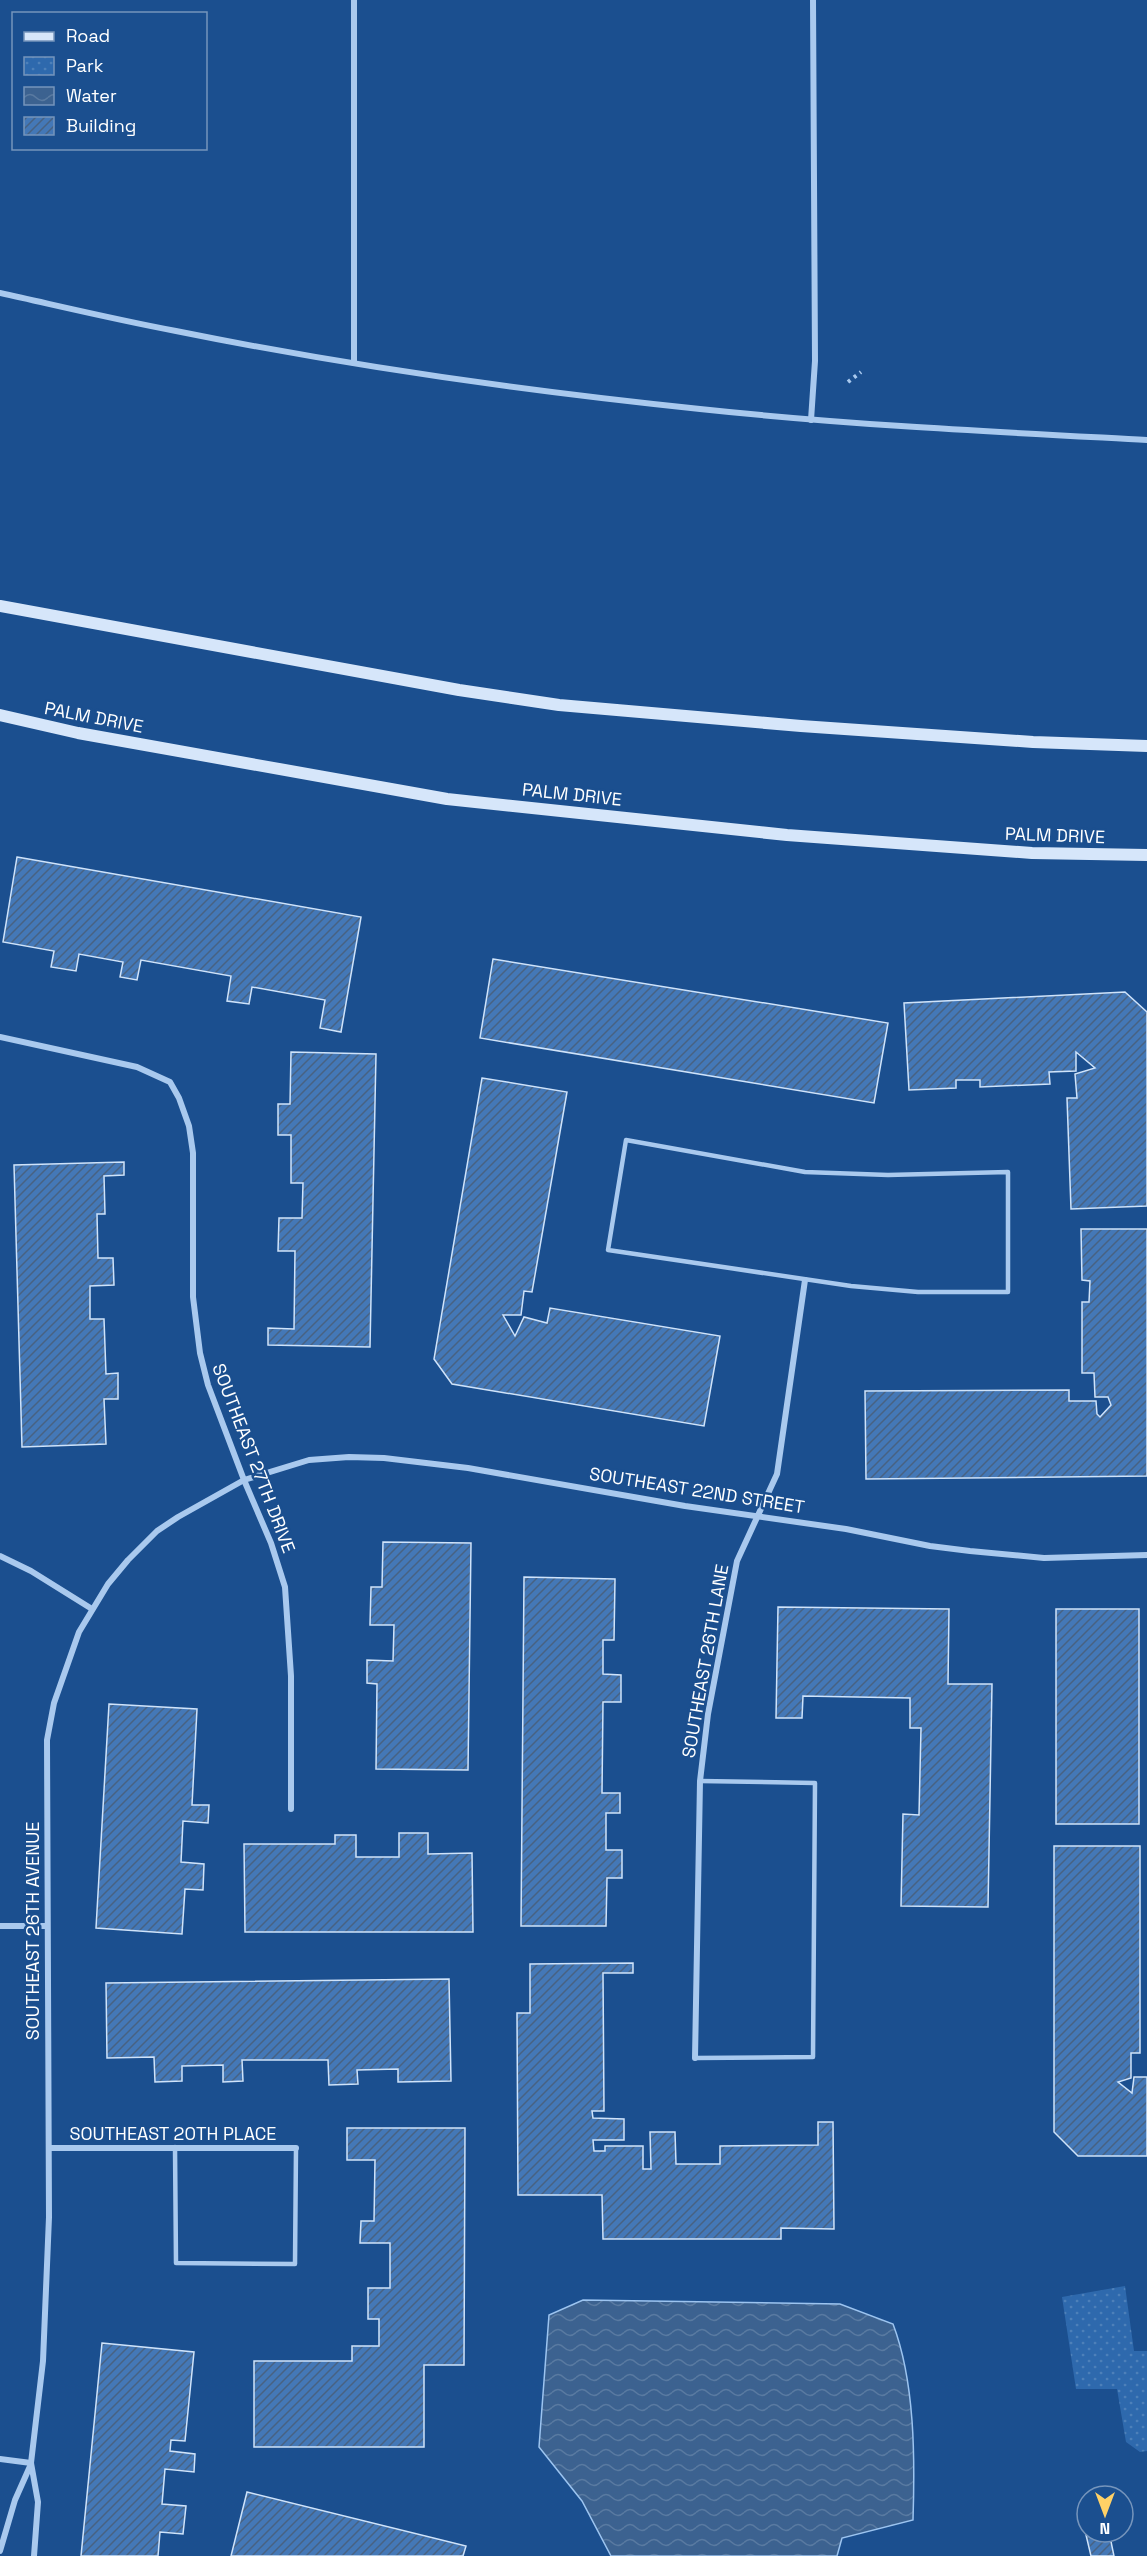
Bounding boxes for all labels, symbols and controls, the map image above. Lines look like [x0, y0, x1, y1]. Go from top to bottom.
legend [12, 12, 207, 150]
text: Road [66, 24, 110, 47]
text: Park [66, 54, 104, 77]
text: Water [66, 84, 117, 107]
text: Building [66, 114, 136, 137]
street label: PALM DRIVE [43, 696, 145, 738]
street label: PALM DRIVE [521, 777, 623, 811]
street label: PALM DRIVE [1005, 822, 1105, 848]
street label: SOUTHEAST 27TH DRIVE [207, 1360, 301, 1556]
street label: SOUTHEAST 22ND STREET [588, 1462, 807, 1518]
street label: SOUTHEAST 26TH LANE [677, 1562, 733, 1760]
street label: SOUTHEAST 26TH AVENUE [21, 1822, 44, 2040]
street label: SOUTHEAST 20TH PLACE [69, 2122, 277, 2145]
north arrow [1075, 2484, 1135, 2544]
text: N [1100, 2518, 1110, 2539]

